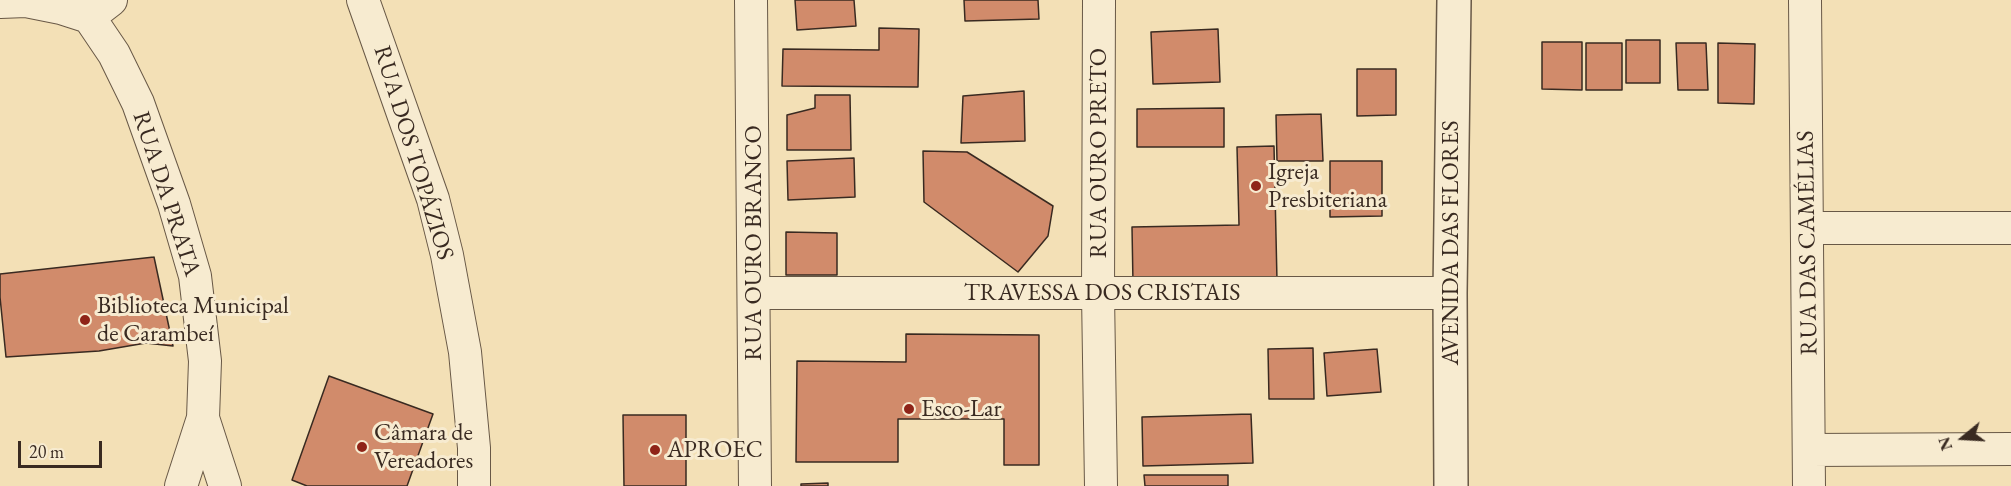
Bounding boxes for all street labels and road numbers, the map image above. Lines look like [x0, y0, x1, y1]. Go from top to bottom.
street label: RUA DOS TOPÁZIOS [367, 42, 459, 264]
street label: RUA OURO PRETO [1085, 48, 1113, 258]
street label: RUA DA PRATA [126, 108, 206, 280]
street label: AVENIDA DAS FLORES [1437, 120, 1465, 366]
street label: RUA OURO BRANCO [740, 125, 768, 361]
street label: RUA DAS CAMÉLIAS [1792, 130, 1824, 356]
street label: TRAVESSA DOS CRISTAIS [964, 279, 1240, 307]

